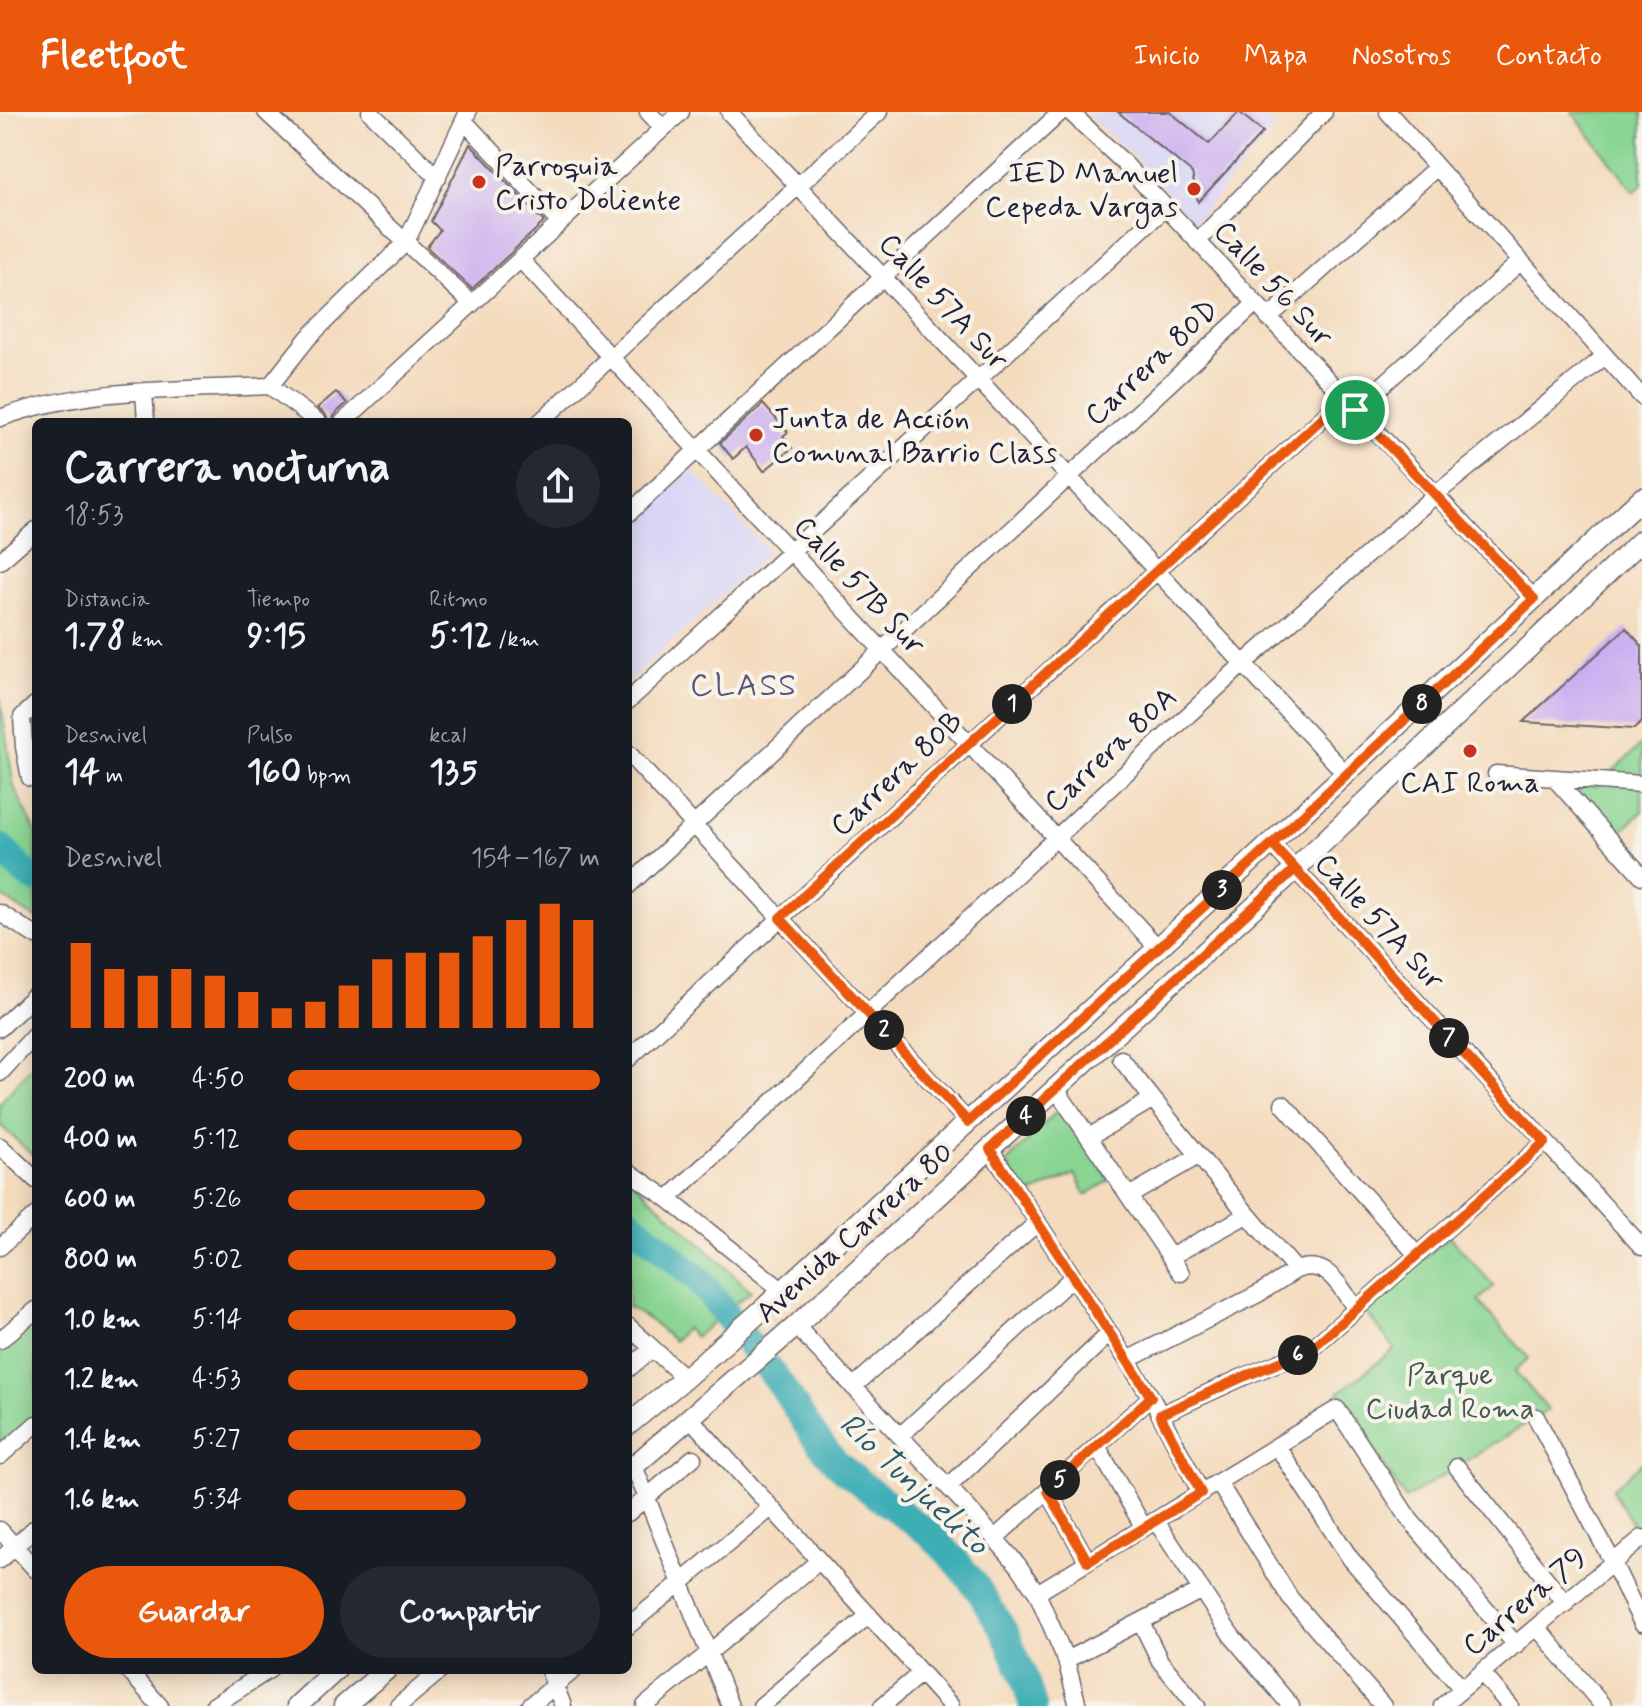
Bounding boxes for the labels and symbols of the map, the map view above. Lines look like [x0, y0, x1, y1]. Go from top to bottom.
place label: Parroquia Cristo Doliente [495, 147, 681, 220]
place label: IED Manuel Cepeda Vargas [985, 154, 1178, 229]
marker: Parroquia Cristo Doliente [470, 173, 488, 191]
marker: IED Manuel Cepeda Vargas [1185, 180, 1203, 198]
street label: Calle 56 Sur [1205, 213, 1342, 356]
street label: Calle 57A Sur [869, 225, 1017, 379]
street label: Carrera 80D [1077, 291, 1227, 435]
pin [1321, 376, 1389, 444]
place label: Junta de Acción Comunal Barrio Class [772, 400, 1057, 473]
marker: Junta de Acción Comunal Barrio Class [747, 426, 765, 444]
street label: Calle 57B Sur [784, 508, 934, 665]
district label: CLASS [690, 665, 798, 707]
street label: Carrera 80A [1036, 678, 1186, 822]
pin: 1 [992, 684, 1032, 724]
pin: 8 [1402, 684, 1442, 724]
street label: Carrera 80B [822, 703, 972, 846]
marker: CAI Roma [1461, 742, 1479, 760]
place label: CAI Roma [1400, 764, 1540, 803]
street label: Calle 57A Sur [1305, 845, 1453, 999]
pin: 3 [1202, 870, 1242, 910]
pin: 2 [864, 1010, 904, 1050]
pin: 7 [1429, 1018, 1469, 1058]
pin: 4 [1006, 1096, 1046, 1136]
street label: Avenida Carrera 80 [748, 1134, 962, 1332]
pin: 6 [1278, 1335, 1318, 1375]
park label: Parque Ciudad Roma [1366, 1356, 1534, 1429]
water label: Río Tunjuelito [830, 1404, 999, 1566]
pin: 5 [1040, 1460, 1080, 1500]
street label: Carrera 79 [1455, 1539, 1595, 1666]

